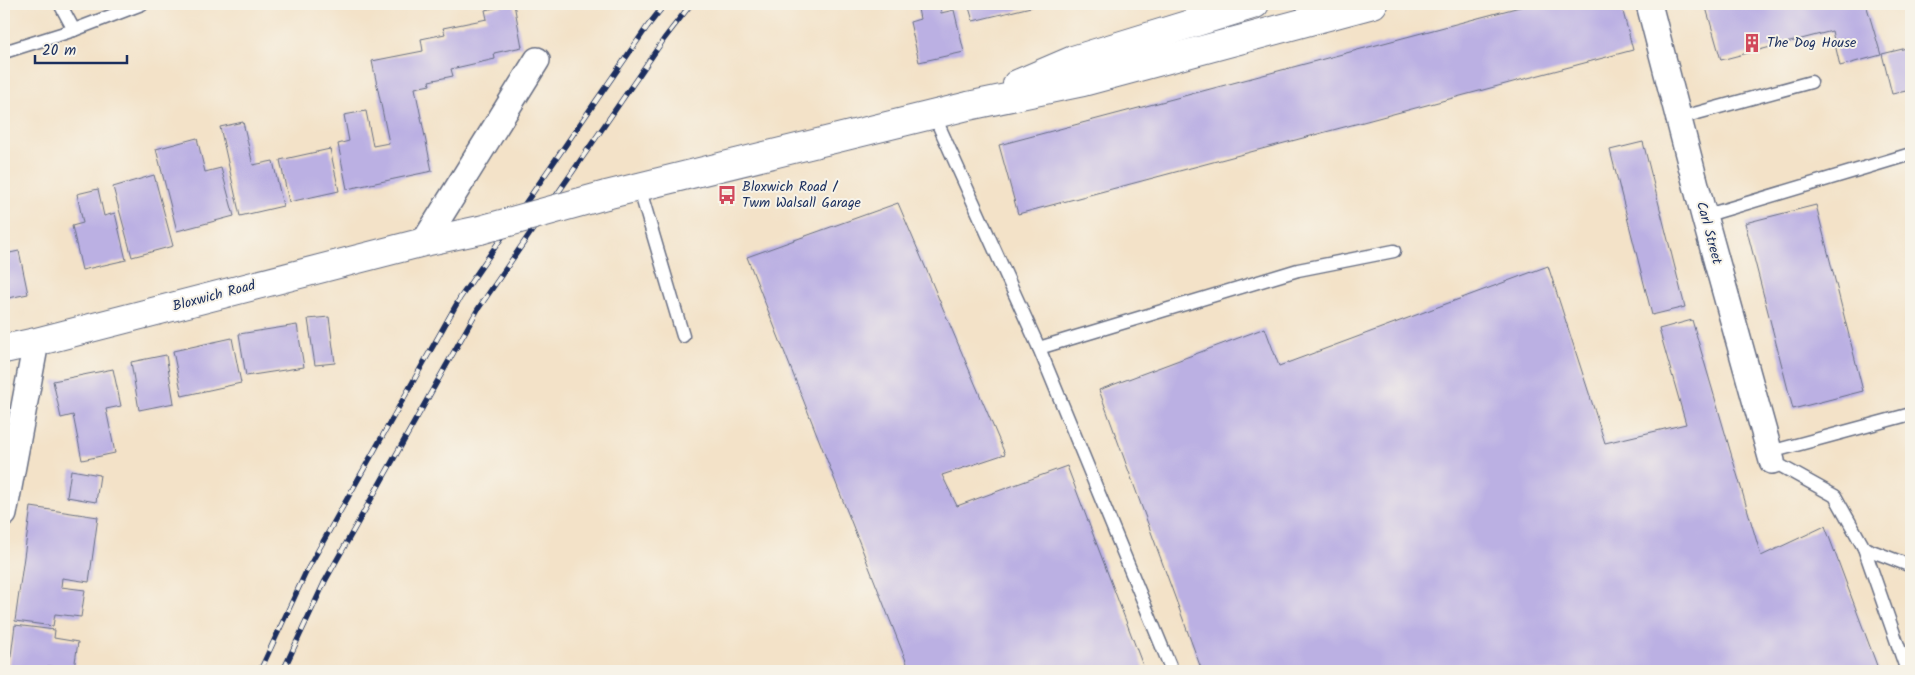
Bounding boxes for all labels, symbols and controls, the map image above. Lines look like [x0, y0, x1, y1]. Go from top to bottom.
scale bar [35, 32, 128, 64]
building icon: The Dog House [1741, 32, 1763, 54]
place label: The Dog House [1767, 32, 1857, 54]
text: 20 m [42, 39, 76, 63]
place label: Bloxwich Road / Twm Walsall Garage [742, 176, 862, 214]
bus stop icon: Bloxwich Road / Twm Walsall Garage [716, 184, 738, 206]
street label: Carl Street [1690, 199, 1728, 267]
street label: Bloxwich Road [170, 274, 259, 318]

